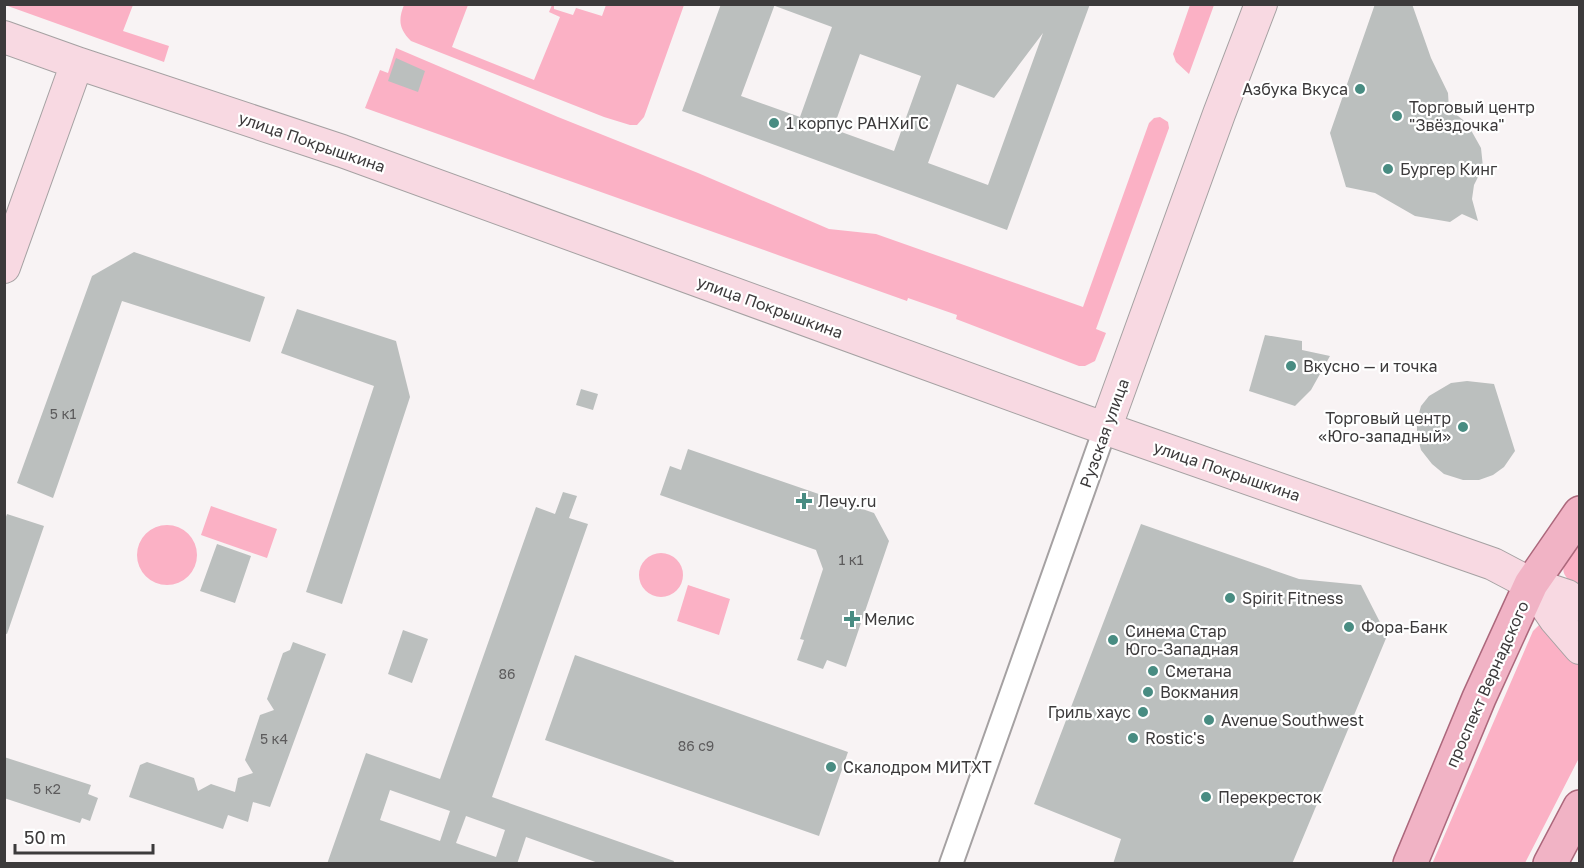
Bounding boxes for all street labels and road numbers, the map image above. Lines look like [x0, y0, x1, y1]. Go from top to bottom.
street label: улица Покрышкина [236, 107, 388, 177]
street label: улица Покрышкина [694, 271, 846, 343]
street label: Рузская улица [1075, 376, 1133, 490]
street label: улица Покрышкина [1151, 436, 1303, 506]
street label: проспект Вернадского [1441, 598, 1533, 770]

